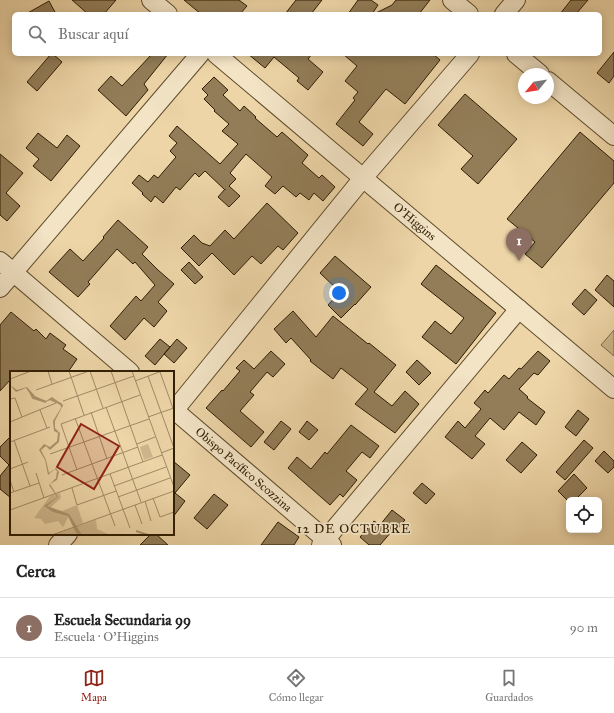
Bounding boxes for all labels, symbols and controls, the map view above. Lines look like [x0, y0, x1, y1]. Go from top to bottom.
search box [12, 12, 602, 56]
icon: search [26, 23, 48, 45]
text: Buscar aquí [58, 25, 129, 43]
north arrow [518, 68, 554, 104]
street label: O'Higgins [391, 200, 439, 243]
pin: 1 [506, 228, 532, 261]
your location [329, 283, 349, 303]
inset map [10, 371, 174, 535]
street label: Obispo Pacífico Scozzina [193, 424, 295, 515]
map controls [566, 497, 602, 533]
button: locate [566, 497, 602, 533]
district label: 12 DE OCTUBRE [297, 521, 411, 537]
text: Cerca [16, 561, 55, 582]
text: Escuela Secundaria 99 [54, 611, 191, 629]
text: 1 [26, 620, 32, 636]
text: 90 m [570, 620, 598, 636]
text: Escuela · O'Higgins [54, 629, 159, 645]
tab: Mapa [81, 667, 107, 704]
tab: Cómo llegar [269, 667, 323, 704]
tab: Guardados [485, 667, 533, 704]

